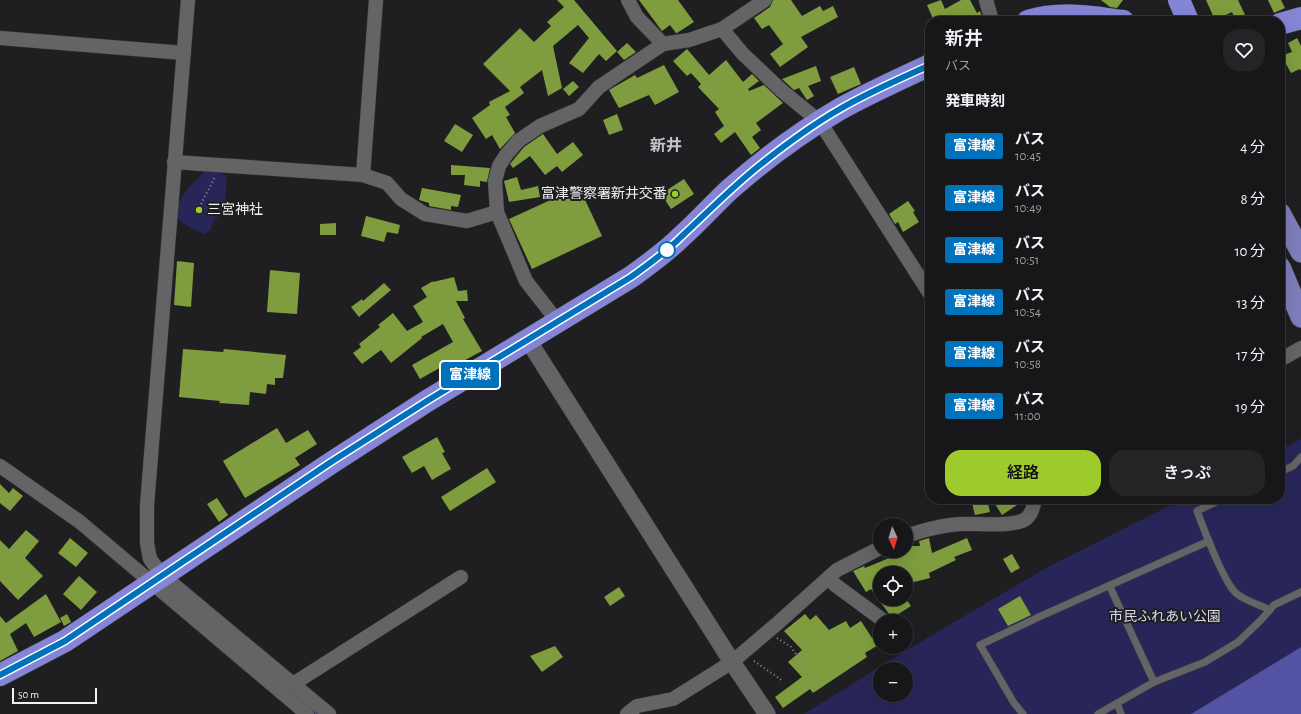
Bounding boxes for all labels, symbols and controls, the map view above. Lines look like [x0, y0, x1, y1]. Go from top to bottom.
button: heart [1223, 29, 1265, 71]
text: 新井 [945, 30, 983, 49]
text: バス [945, 60, 971, 73]
text: 発車時刻 [945, 94, 1005, 109]
text: バス [1015, 132, 1045, 147]
district label: 新井 [650, 136, 682, 154]
text: 富津線 [953, 139, 995, 153]
text: 4 分 [1240, 140, 1265, 155]
text: 10:45 [1015, 150, 1041, 163]
text: バス [1015, 184, 1045, 199]
place label: 富津警察署新井交番 [541, 185, 667, 201]
marker: 富津警察署新井交番 [670, 189, 680, 199]
text: 富津線 [953, 191, 995, 205]
text: 8 分 [1240, 192, 1265, 207]
place label: 三宮神社 [207, 202, 263, 217]
text: 10:49 [1015, 202, 1042, 215]
marker: 三宮神社 [194, 205, 204, 215]
text: バス [1015, 236, 1045, 251]
unlabelled marker [658, 241, 676, 259]
text: 富津線 [953, 243, 995, 257]
text: 10 分 [1234, 244, 1265, 259]
text: 10:51 [1015, 254, 1039, 267]
text: バス [1015, 288, 1045, 303]
text: 富津線 [953, 295, 995, 309]
text: 13 分 [1236, 296, 1265, 311]
text: 10:54 [1015, 306, 1041, 319]
text: バス [1015, 340, 1045, 355]
text: 富津線 [953, 347, 995, 361]
text: 17 分 [1236, 348, 1265, 363]
text: 10:58 [1015, 358, 1041, 371]
line badge: 富津線 [447, 362, 493, 388]
text: 富津線 [449, 368, 491, 382]
text: バス [1015, 392, 1045, 407]
text: 富津線 [953, 399, 995, 413]
text: 19 分 [1235, 400, 1265, 415]
text: 11:00 [1015, 410, 1041, 423]
button: 経路 [945, 450, 1101, 496]
button: きっぷ [1109, 450, 1265, 496]
north arrow [873, 518, 913, 558]
map controls [873, 518, 913, 702]
button: locate [873, 566, 913, 606]
park label: 市民ふれあい公園 [1109, 609, 1221, 624]
button: + [873, 614, 913, 654]
button: − [873, 662, 913, 702]
scale bar [12, 686, 97, 705]
text: 50 m [18, 689, 39, 700]

